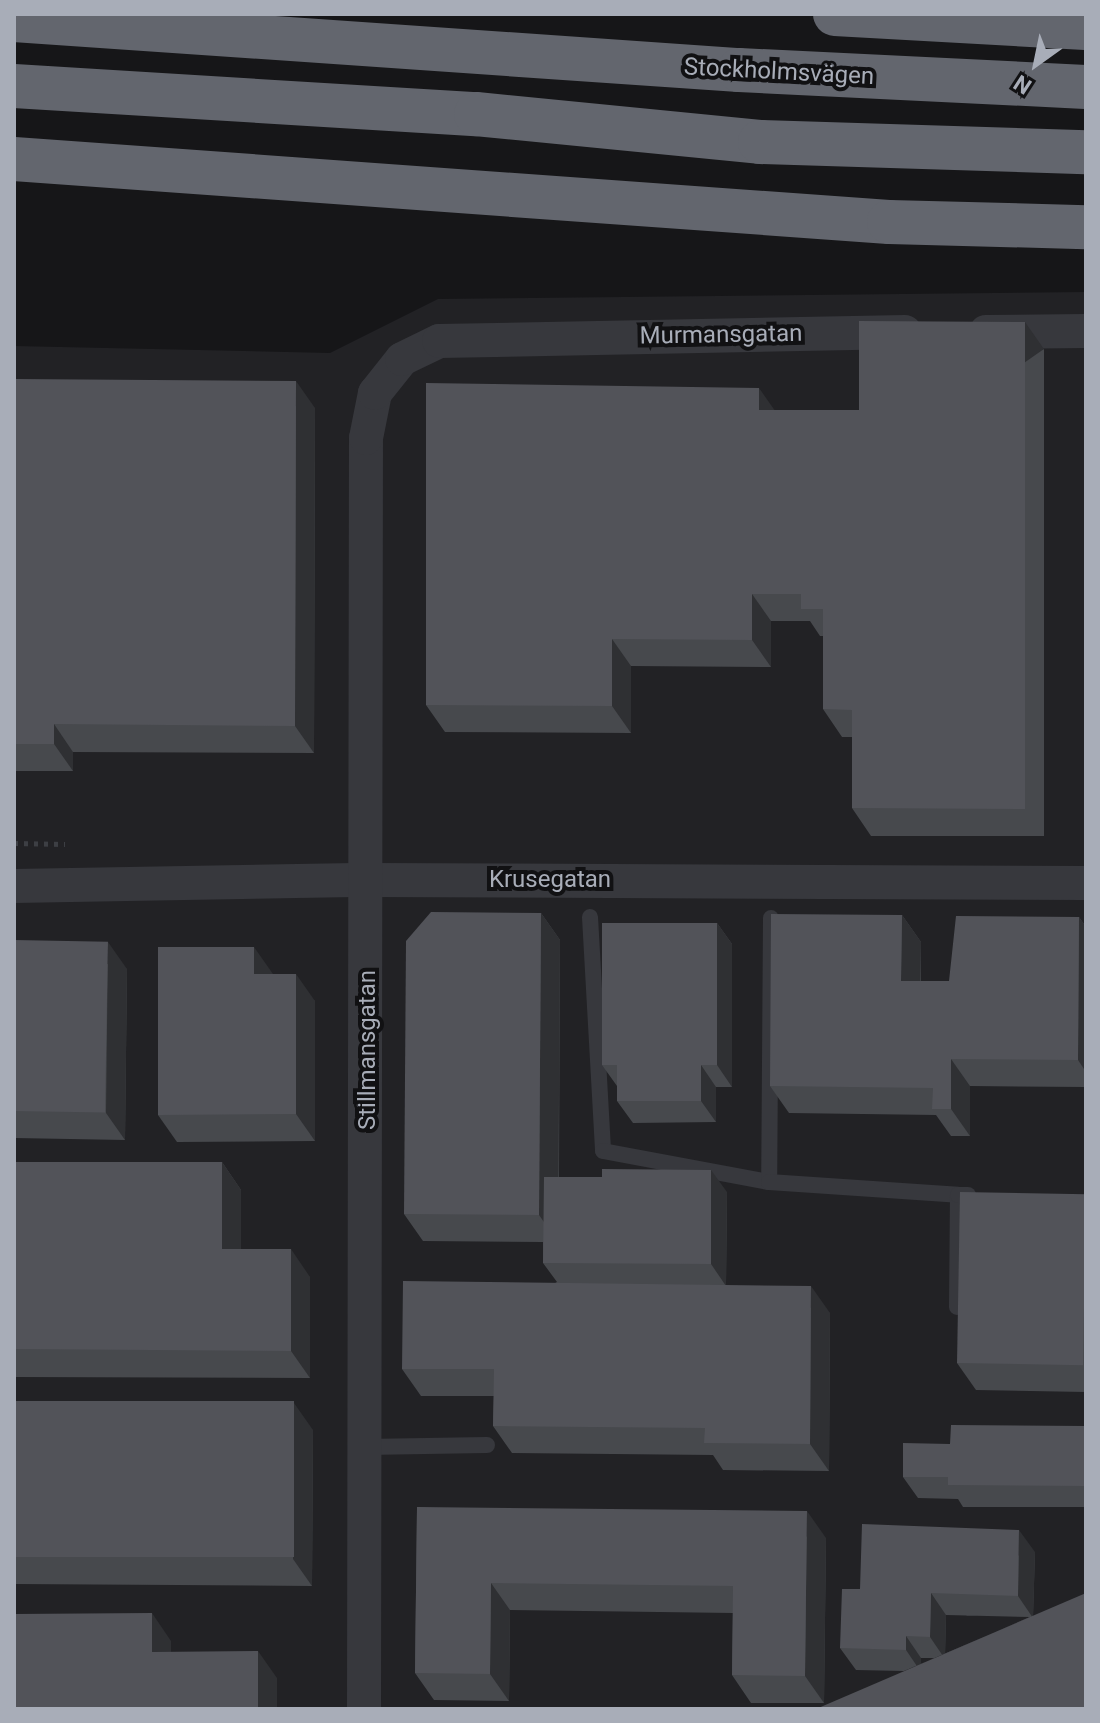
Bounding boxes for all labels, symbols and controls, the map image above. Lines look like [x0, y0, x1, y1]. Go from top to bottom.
north arrow [996, 24, 1076, 104]
street label: Stockholmsvägen [683, 53, 875, 91]
text: N [1009, 70, 1036, 99]
street label: Murmansgatan [639, 319, 803, 351]
street label: Krusegatan [489, 866, 611, 894]
street label: Stillmansgatan [354, 970, 382, 1130]

